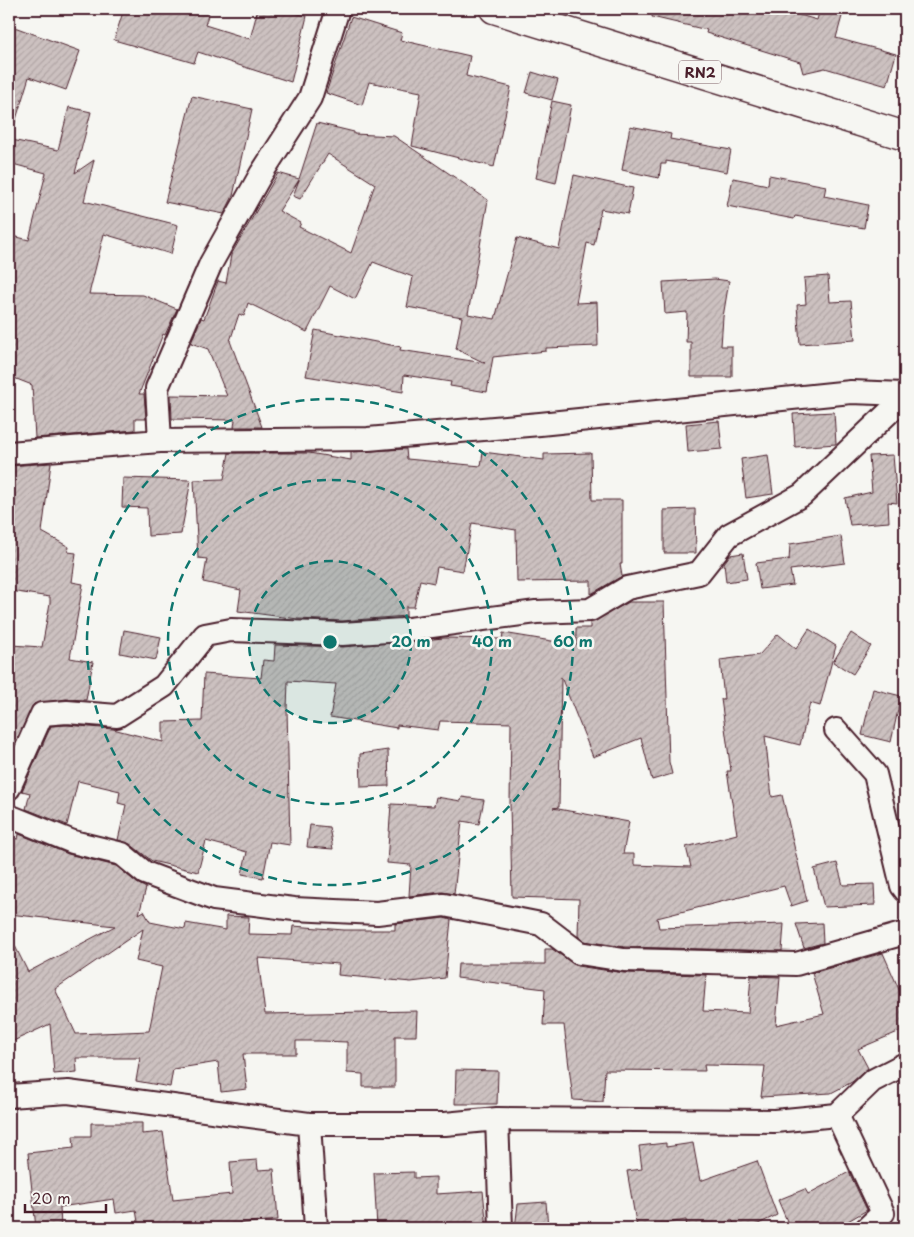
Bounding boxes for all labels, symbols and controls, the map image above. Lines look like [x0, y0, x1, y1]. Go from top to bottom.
road number: RN2 [679, 61, 721, 84]
text: 20 m [392, 629, 430, 652]
text: 40 m [472, 629, 512, 652]
text: 60 m [553, 629, 593, 652]
centre of rings [321, 633, 339, 651]
scale bar [25, 1182, 106, 1214]
text: 20 m [32, 1186, 71, 1209]

